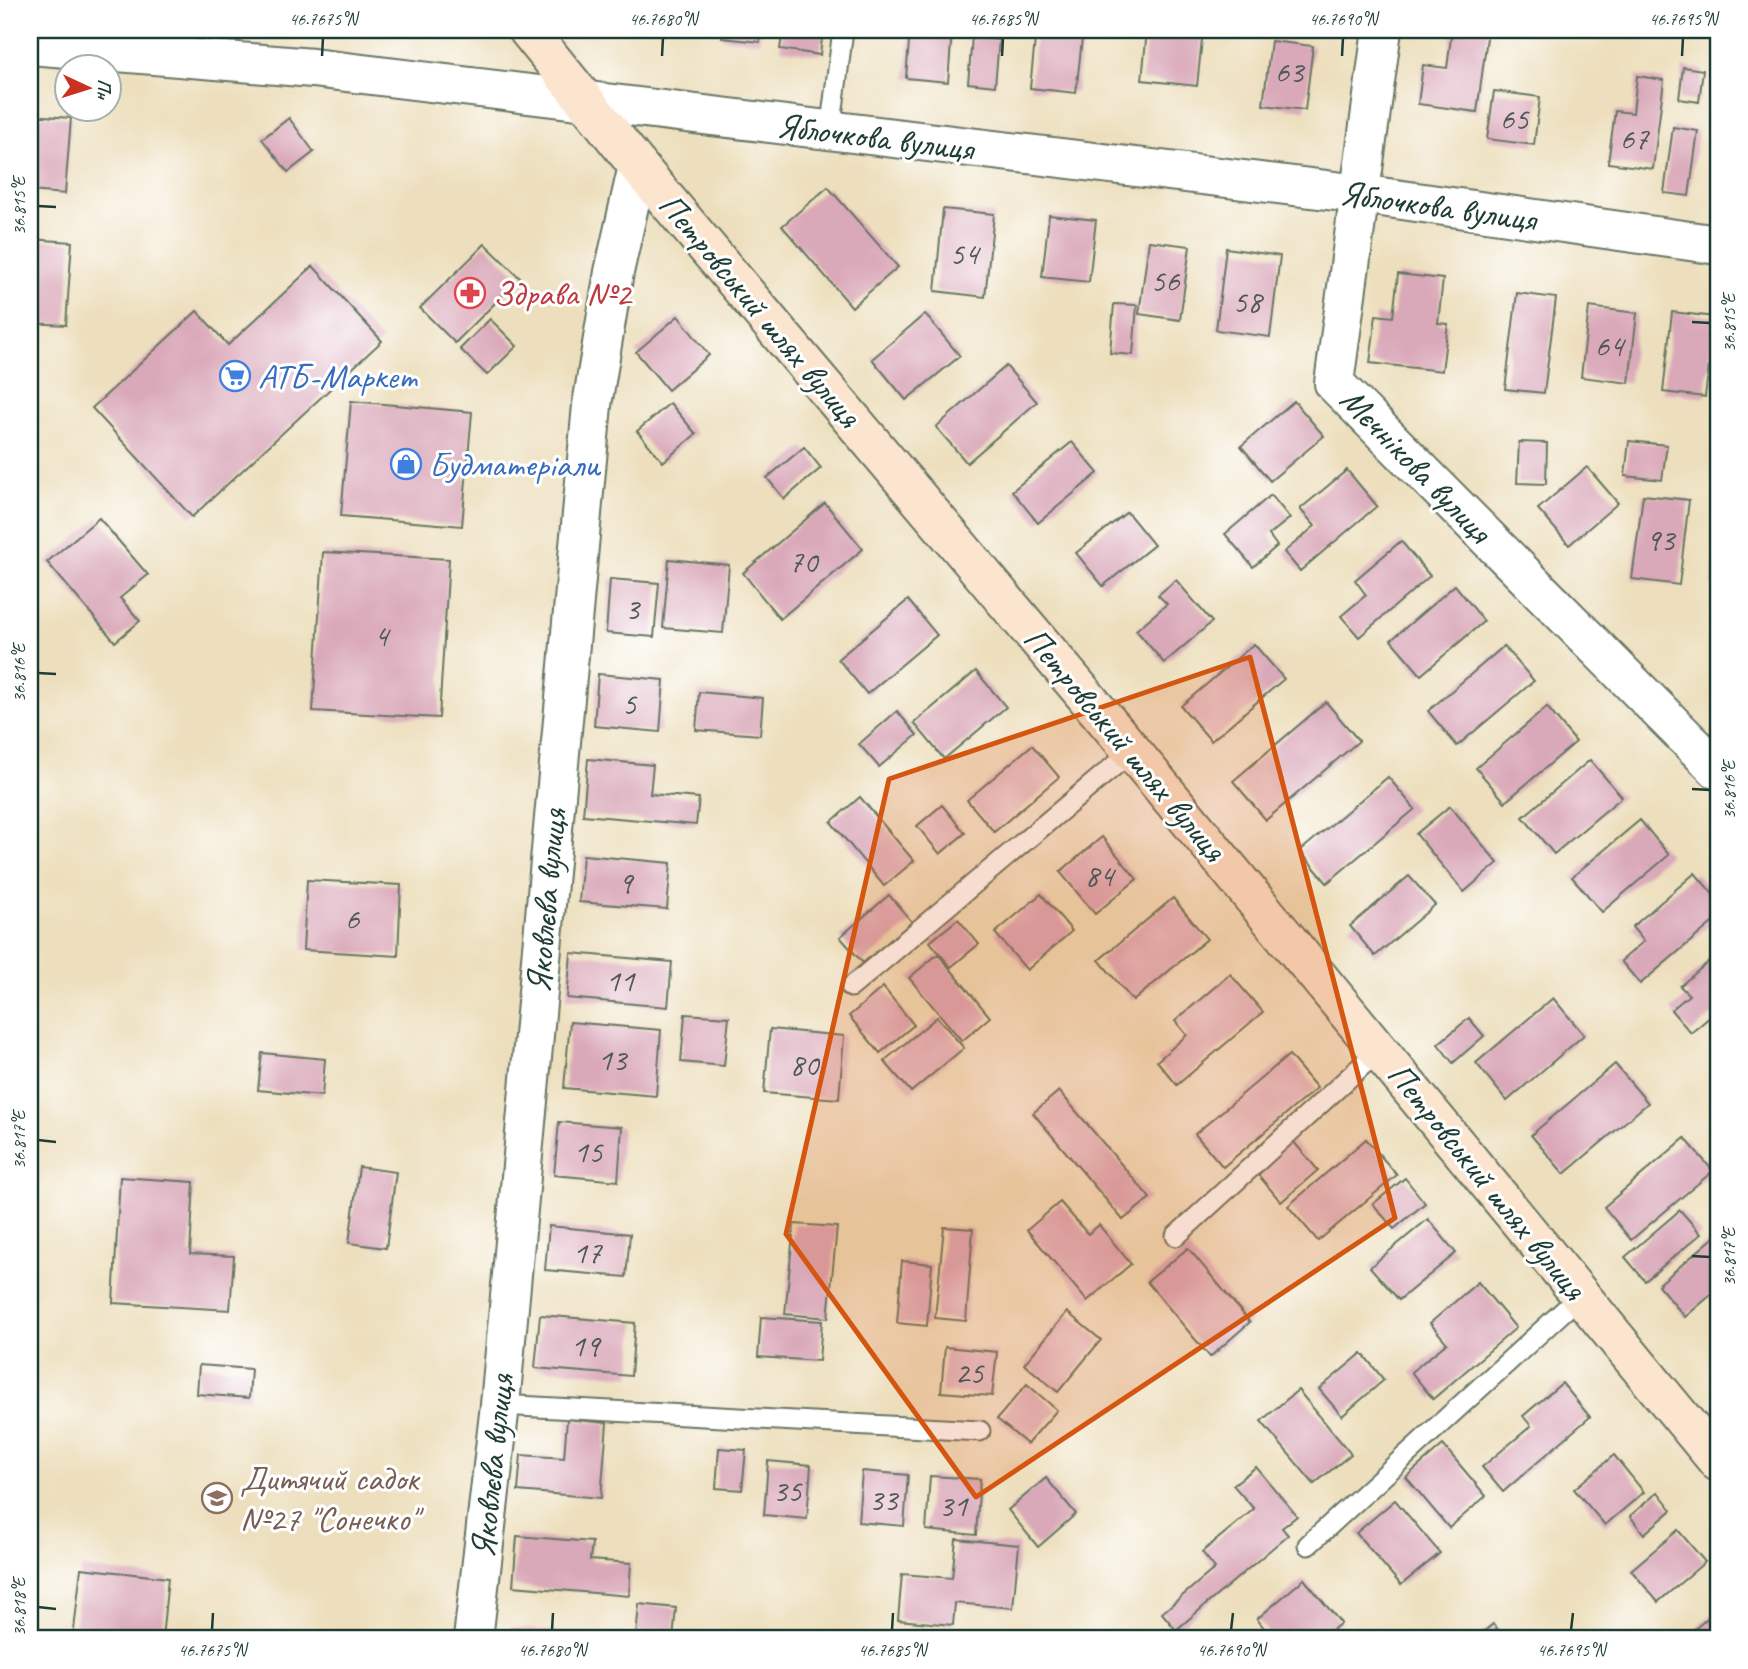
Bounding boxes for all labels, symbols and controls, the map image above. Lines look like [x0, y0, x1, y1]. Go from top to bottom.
text: 46.7675°N [289, 8, 360, 30]
text: 46.7680°N [629, 8, 700, 30]
text: 46.7685°N [969, 8, 1040, 30]
text: 46.7690°N [1309, 8, 1380, 30]
text: 46.7695°N [1649, 8, 1720, 30]
house number: 63 [1275, 51, 1306, 92]
north arrow [52, 52, 122, 122]
text: Пн [91, 78, 117, 101]
house number: 65 [1500, 98, 1530, 139]
street label: Яблочкова вулиця [774, 103, 979, 172]
house number: 67 [1620, 118, 1650, 159]
street label: Яблочкова вулиця [1337, 170, 1542, 242]
text: 36.815°E [8, 174, 30, 235]
street label: Петровський шлях вулиця [649, 183, 872, 438]
house number: 54 [950, 233, 982, 274]
house number: 56 [1151, 260, 1181, 301]
place label: Здрава №2 [493, 271, 634, 316]
pharmacy icon: Здрава №2 [453, 276, 487, 310]
house number: 58 [1233, 281, 1264, 322]
text: 36.815°E [1718, 291, 1740, 352]
house number: 64 [1595, 325, 1627, 366]
place label: АТБ-Маркет [258, 354, 419, 399]
supermarket icon: АТБ-Маркет [218, 359, 252, 393]
street label: Мєчнікова вулиця [1331, 378, 1503, 554]
place label: Будматеріали [429, 442, 602, 487]
shop icon: Будматеріали [389, 447, 423, 481]
house number: 93 [1646, 519, 1677, 560]
house number: 70 [789, 541, 820, 582]
house number: 3 [625, 588, 642, 629]
house number: 4 [374, 615, 392, 656]
street label: Петровський шлях вулиця [1014, 617, 1237, 872]
text: 36.816°E [8, 641, 30, 702]
house number: 5 [622, 683, 638, 724]
text: 36.816°E [1718, 758, 1740, 819]
street label: Яковлєва вулиця [516, 806, 577, 995]
house number: 84 [1085, 855, 1117, 896]
house number: 9 [618, 862, 635, 903]
house number: 6 [345, 898, 361, 939]
house number: 11 [606, 960, 636, 1001]
house number: 13 [598, 1039, 629, 1080]
house number: 80 [790, 1044, 821, 1085]
street label: Петровський шлях вулиця [1377, 1053, 1597, 1310]
text: 36.817°E [8, 1108, 30, 1169]
house number: 15 [574, 1131, 604, 1172]
text: 36.817°E [1718, 1225, 1740, 1286]
house number: 17 [573, 1232, 603, 1273]
house number: 19 [571, 1325, 602, 1366]
house number: 25 [955, 1352, 985, 1393]
street label: Яковлєва вулиця [460, 1370, 524, 1560]
place label: Дитячий садок №27 "Сонечко" [240, 1456, 424, 1541]
house number: 35 [773, 1470, 803, 1511]
house number: 33 [869, 1479, 900, 1520]
school or university icon: Дитячий садок №27 "Сонечко" [200, 1481, 234, 1515]
house number: 31 [939, 1485, 969, 1526]
text: 36.818°E [8, 1575, 30, 1636]
text: 46.7675°N [178, 1639, 249, 1661]
text: 46.7680°N [518, 1639, 589, 1661]
text: 46.7685°N [858, 1639, 929, 1661]
text: 46.7690°N [1197, 1639, 1268, 1661]
text: 46.7695°N [1537, 1639, 1608, 1661]

